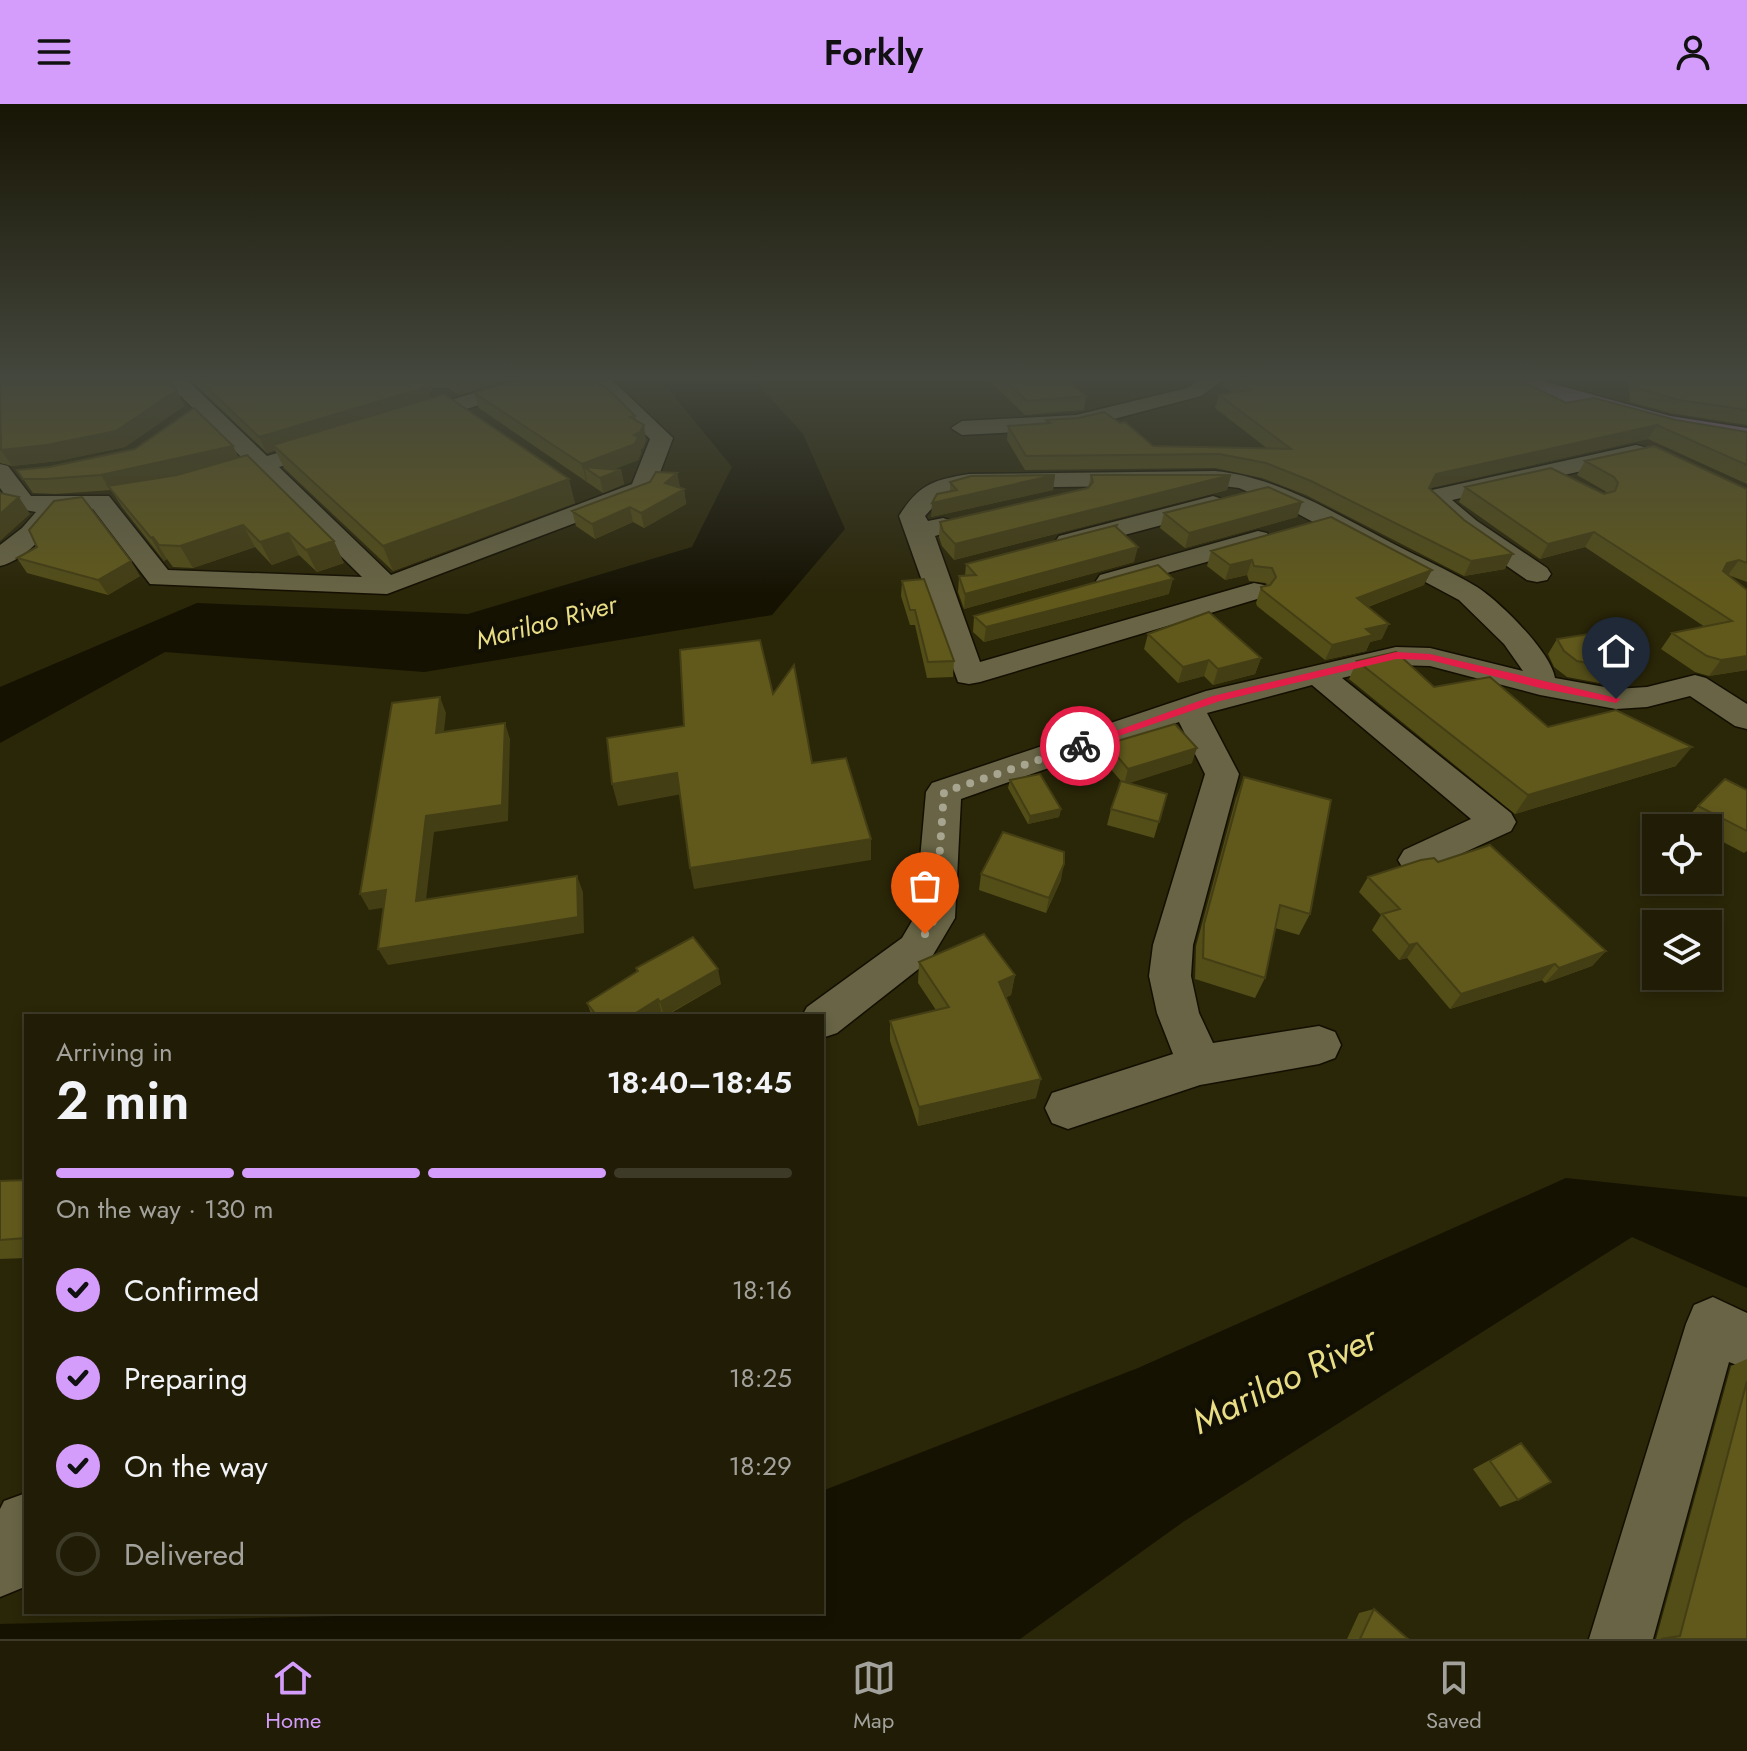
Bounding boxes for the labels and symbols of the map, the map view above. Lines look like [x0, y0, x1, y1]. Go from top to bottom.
water label: Marilao River [471, 585, 622, 659]
pin [1582, 617, 1650, 699]
courier [1040, 706, 1120, 786]
pin [891, 852, 959, 934]
water label: Marilao River [1182, 1311, 1387, 1446]

